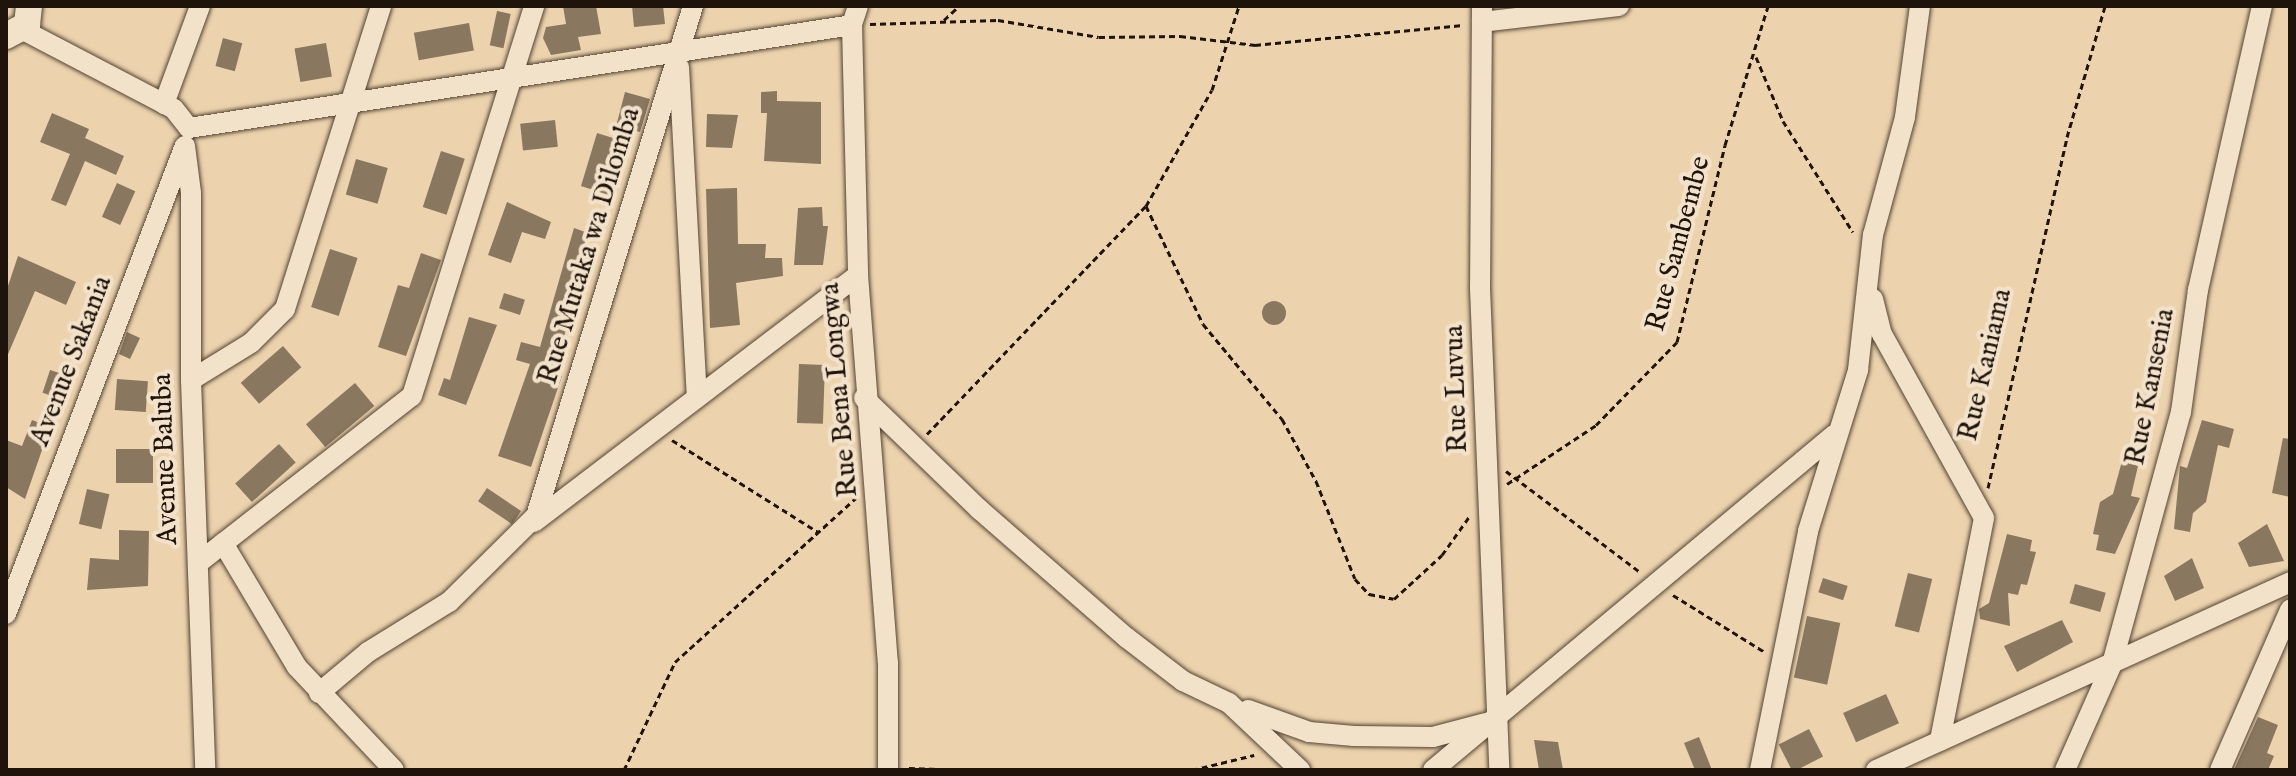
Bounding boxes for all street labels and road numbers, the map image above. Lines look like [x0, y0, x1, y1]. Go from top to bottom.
street label: Rue Mutaka wa Dilomba [532, 103, 648, 389]
street label: Rue Sambembe [1640, 153, 1718, 335]
street label: Avenue Sakania [24, 271, 120, 451]
street label: Rue Bena Longwa [814, 281, 866, 499]
street label: Rue Kaniama [1952, 286, 2020, 444]
street label: Rue Kansenia [2119, 306, 2183, 468]
street label: Rue Luvua [1438, 324, 1476, 454]
street label: Avenue Baluba [146, 373, 186, 545]

